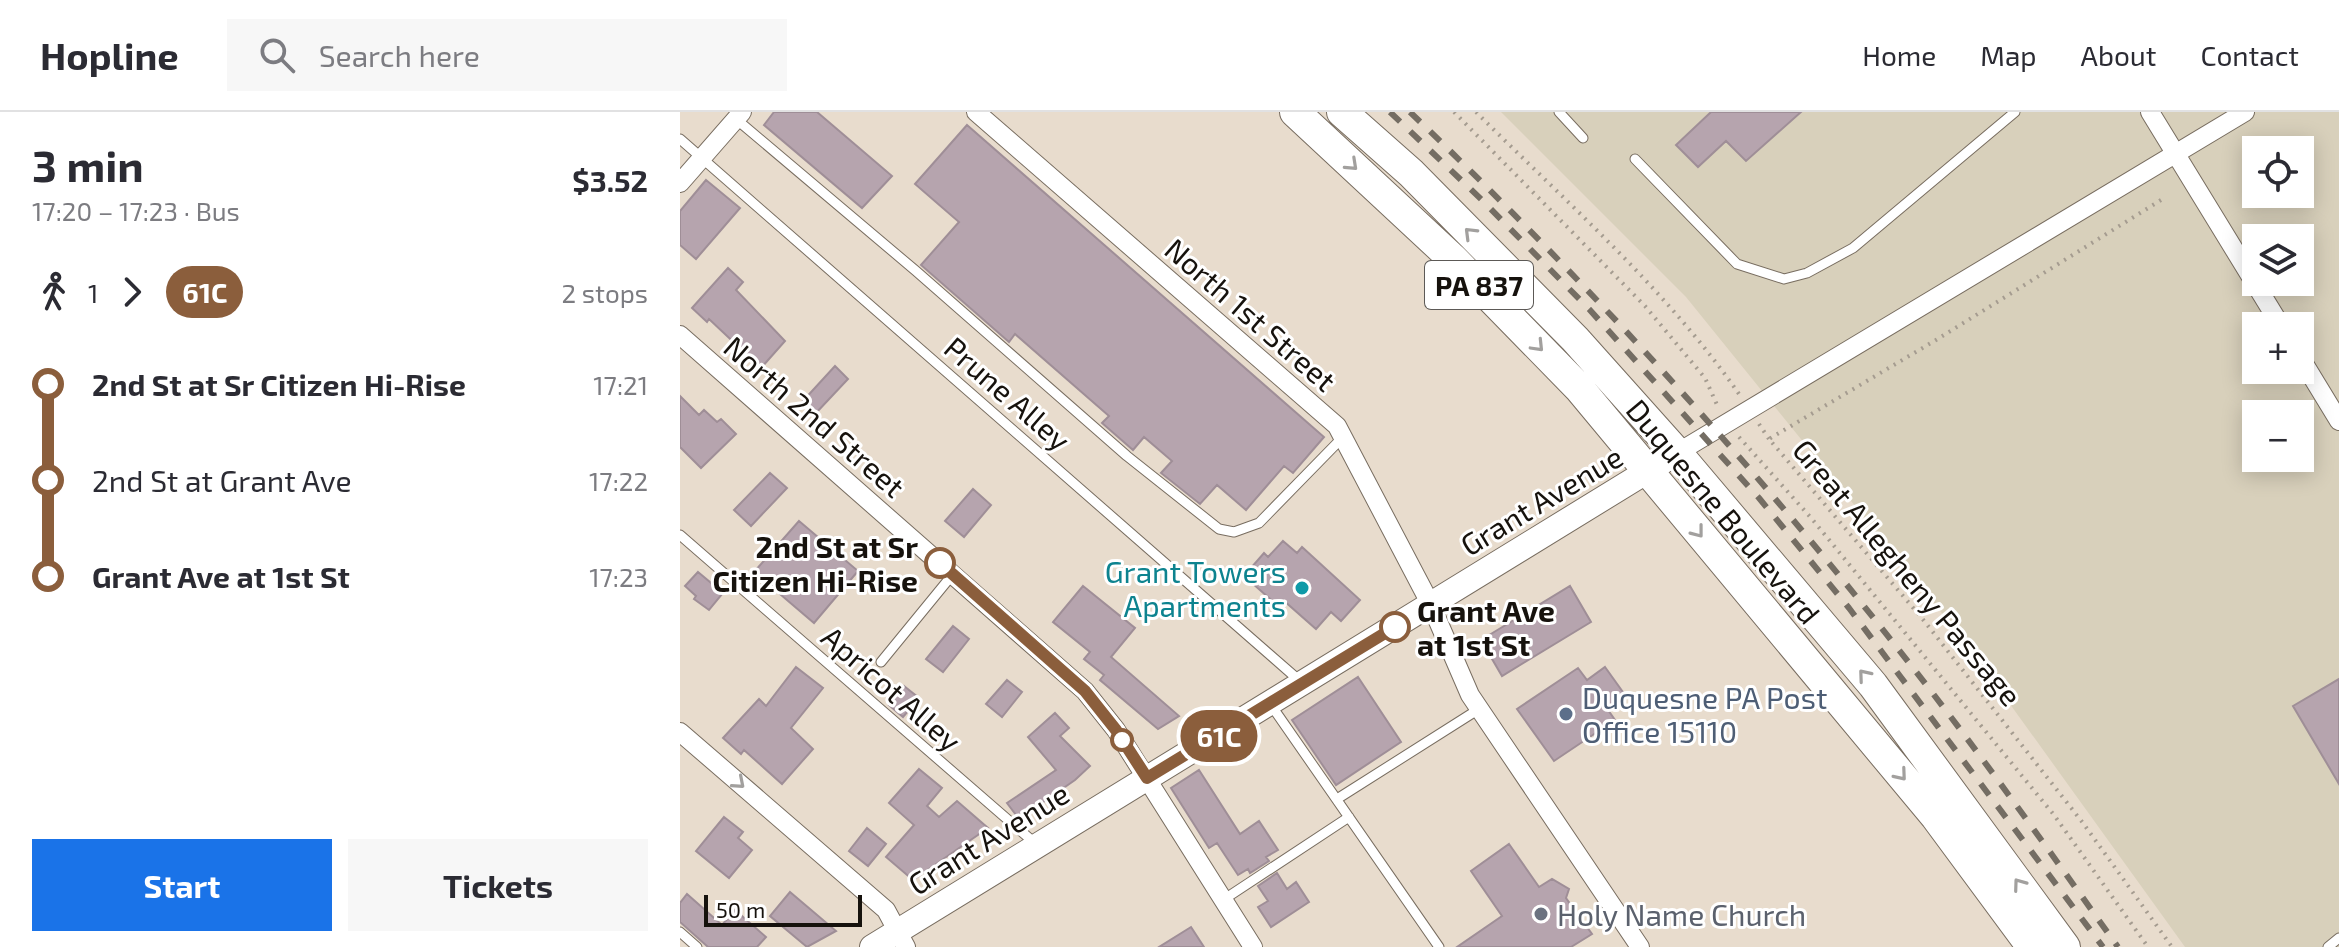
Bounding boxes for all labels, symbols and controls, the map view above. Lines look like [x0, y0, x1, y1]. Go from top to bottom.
search box [227, 19, 787, 91]
text: Hopline [40, 32, 179, 78]
icon: search [255, 33, 299, 77]
text: Search here [319, 37, 480, 73]
text: Home [1862, 38, 1936, 72]
text: Map [1980, 38, 2037, 72]
text: About [2081, 38, 2156, 72]
text: Contact [2200, 38, 2299, 72]
map controls [2242, 136, 2314, 472]
button: locate [2242, 136, 2314, 208]
text: 3 min [32, 138, 144, 191]
one-way arrow [1343, 156, 1357, 171]
text: $3.52 [572, 162, 648, 198]
text: 17:20 – 17:23 · Bus [32, 195, 240, 226]
button: layers [2242, 224, 2314, 296]
one-way arrow [1465, 228, 1480, 242]
street label: North 1st Street [1158, 230, 1344, 398]
road number: PA 837 [1425, 261, 1533, 309]
icon: walk [32, 270, 76, 314]
icon: forward [110, 270, 154, 314]
text: 61C [182, 275, 227, 309]
text: 1 [88, 277, 98, 308]
text: 2 stops [561, 277, 648, 308]
button: + [2242, 312, 2314, 384]
street label: North 2nd Street [717, 328, 913, 504]
street label: Prune Alley [938, 329, 1078, 457]
one-way arrow [1529, 337, 1544, 351]
text: 2nd St at Sr Citizen Hi-Rise [92, 366, 466, 402]
text: 17:21 [593, 369, 648, 400]
street label: Duquesne Boulevard [1620, 392, 1828, 630]
button: − [2242, 400, 2314, 472]
street label: Great Allegheny Passage [1786, 432, 2030, 712]
street label: Grant Avenue [1453, 438, 1629, 562]
text: 2nd St at Grant Ave [92, 462, 352, 498]
text: 17:22 [589, 465, 648, 496]
one-way arrow [1688, 523, 1703, 537]
place label: 2nd St at Sr Citizen Hi-Rise [712, 528, 918, 598]
marker: 2nd St at Sr Citizen Hi-Rise [925, 548, 955, 578]
place label: Grant Towers Apartments [1105, 553, 1286, 623]
text: Grant Ave at 1st St [92, 558, 350, 594]
text: 17:23 [589, 561, 648, 592]
marker: Grant Towers Apartments [1293, 579, 1311, 597]
place label: Grant Ave at 1st St [1417, 592, 1555, 662]
marker: Grant Ave at 1st St [1380, 612, 1410, 642]
street label: Apricot Alley [815, 618, 969, 758]
one-way arrow [1859, 670, 1874, 684]
place label: Duquesne PA Post Office 15110 [1582, 679, 1827, 749]
marker: Duquesne PA Post Office 15110 [1557, 705, 1575, 723]
line badge: 61C [1173, 710, 1265, 762]
text: 61C [1196, 719, 1242, 753]
unlabelled marker [1111, 729, 1133, 751]
one-way arrow [1891, 766, 1906, 780]
one-way arrow [729, 774, 744, 788]
street label: Grant Avenue [901, 774, 1075, 902]
button: Start [32, 839, 332, 931]
button: Tickets [348, 839, 648, 931]
one-way arrow [2014, 878, 2029, 893]
scale bar [704, 891, 862, 927]
text: 50 m [716, 896, 765, 922]
place label: Holy Name Church [1557, 896, 1806, 932]
marker: Holy Name Church [1532, 905, 1550, 923]

